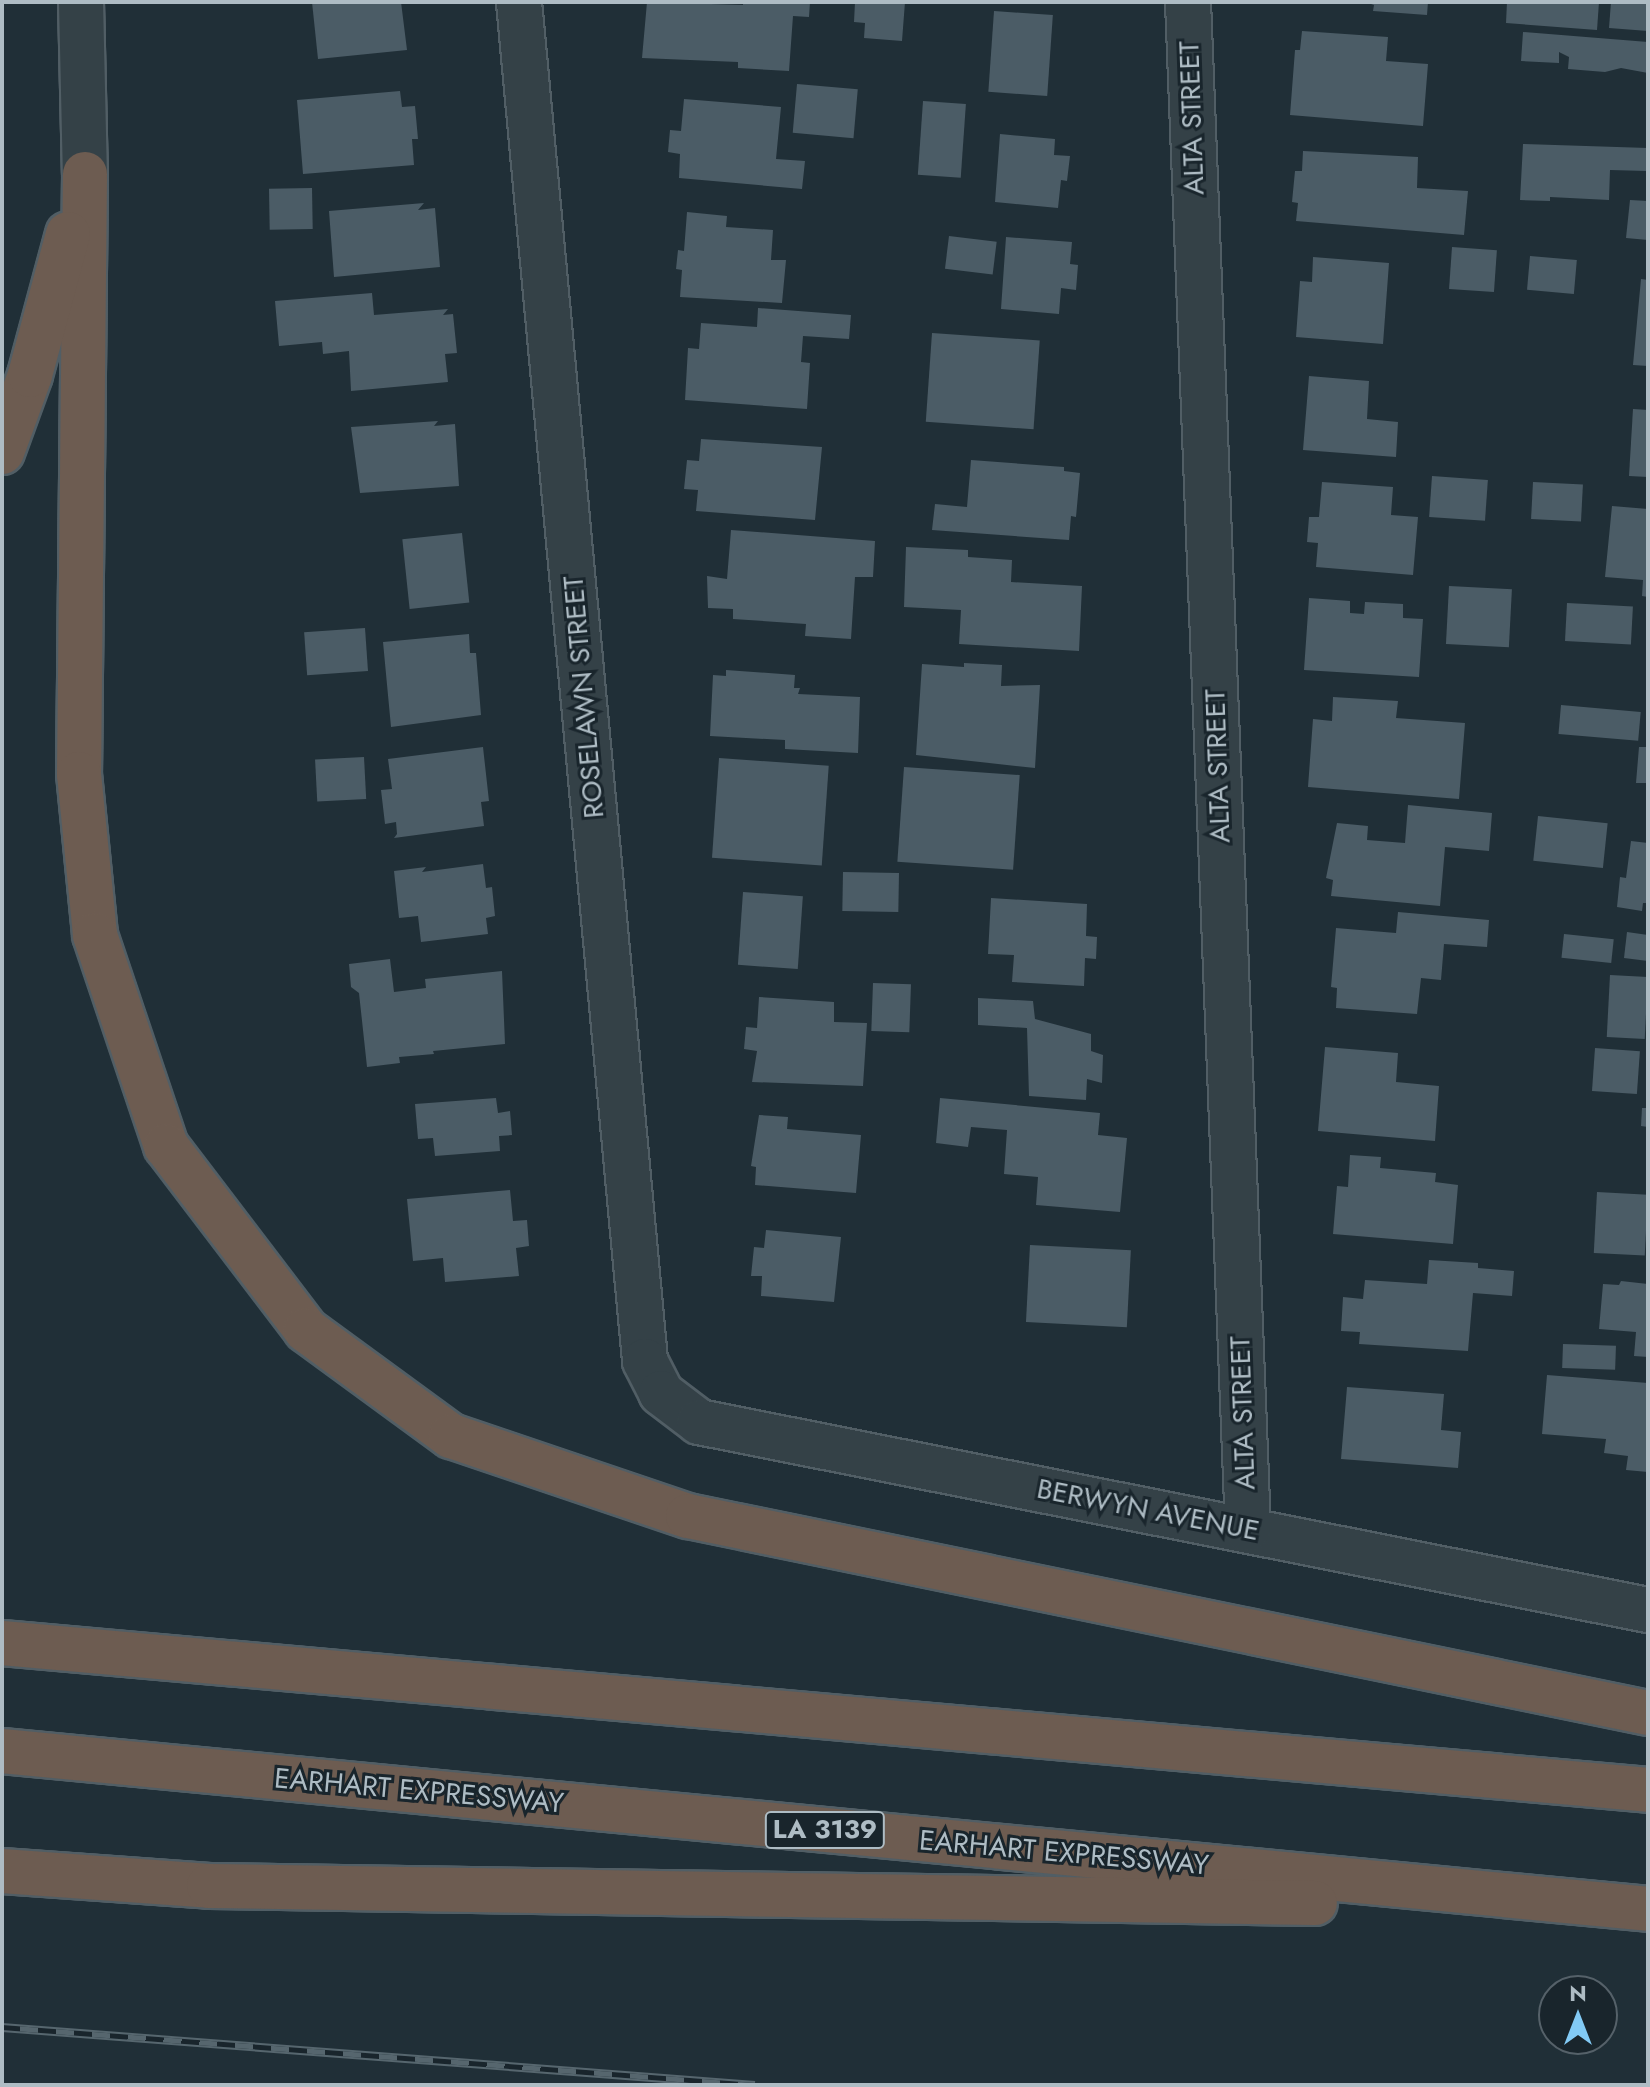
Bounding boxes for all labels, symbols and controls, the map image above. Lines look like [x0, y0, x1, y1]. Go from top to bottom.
street label: ALTA STREET [1173, 40, 1211, 196]
street label: ROSELAWN STREET [557, 574, 611, 820]
street label: ALTA STREET [1199, 688, 1237, 844]
street label: ALTA STREET [1224, 1335, 1262, 1491]
street label: BERWYN AVENUE [1034, 1472, 1262, 1548]
street label: EARHART EXPRESSWAY [273, 1762, 565, 1820]
road number: LA 3139 [763, 1808, 887, 1852]
street label: EARHART EXPRESSWAY [918, 1824, 1210, 1882]
north arrow [1538, 1975, 1618, 2055]
text: N [1569, 1977, 1587, 2009]

